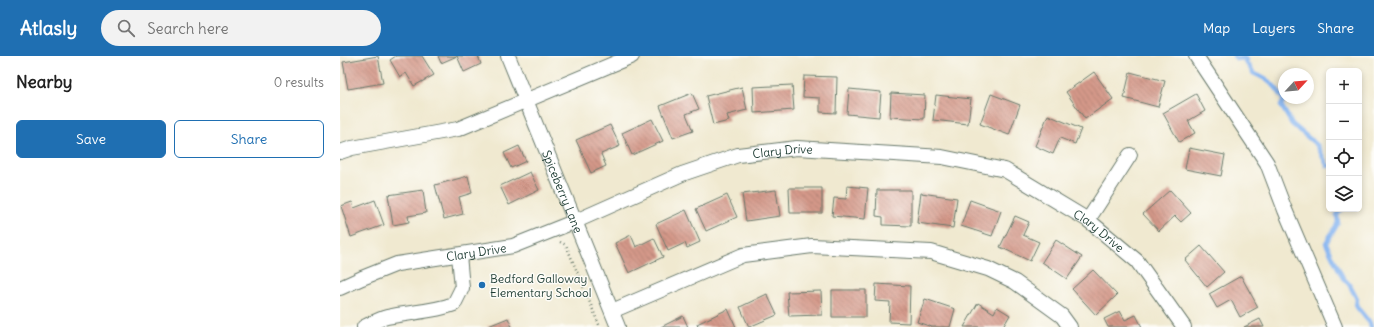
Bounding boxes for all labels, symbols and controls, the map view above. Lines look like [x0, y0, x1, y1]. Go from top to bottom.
search box [101, 10, 381, 46]
text: Atlasly [20, 16, 77, 40]
icon: search [115, 17, 137, 39]
text: Search here [147, 19, 229, 38]
text: Map [1203, 19, 1230, 37]
text: Layers [1252, 19, 1295, 37]
text: Share [1317, 19, 1354, 37]
north arrow [1278, 68, 1314, 104]
map controls [1326, 68, 1362, 212]
button: + [1326, 68, 1362, 104]
text: Nearby [16, 71, 72, 93]
text: 0 results [274, 74, 324, 91]
button: − [1326, 104, 1362, 140]
button: Save [16, 120, 166, 158]
button: Share [174, 120, 324, 158]
street label: Clary Drive [752, 140, 813, 161]
button: locate [1326, 140, 1362, 176]
street label: Spiceberry Lane [539, 148, 586, 235]
button: layers [1326, 176, 1362, 212]
street label: Clary Drive [1071, 206, 1127, 255]
street label: Clary Drive [445, 240, 507, 264]
place label: Bedford Galloway Elementary School [490, 271, 591, 300]
marker: Bedford Galloway Elementary School [477, 280, 487, 290]

